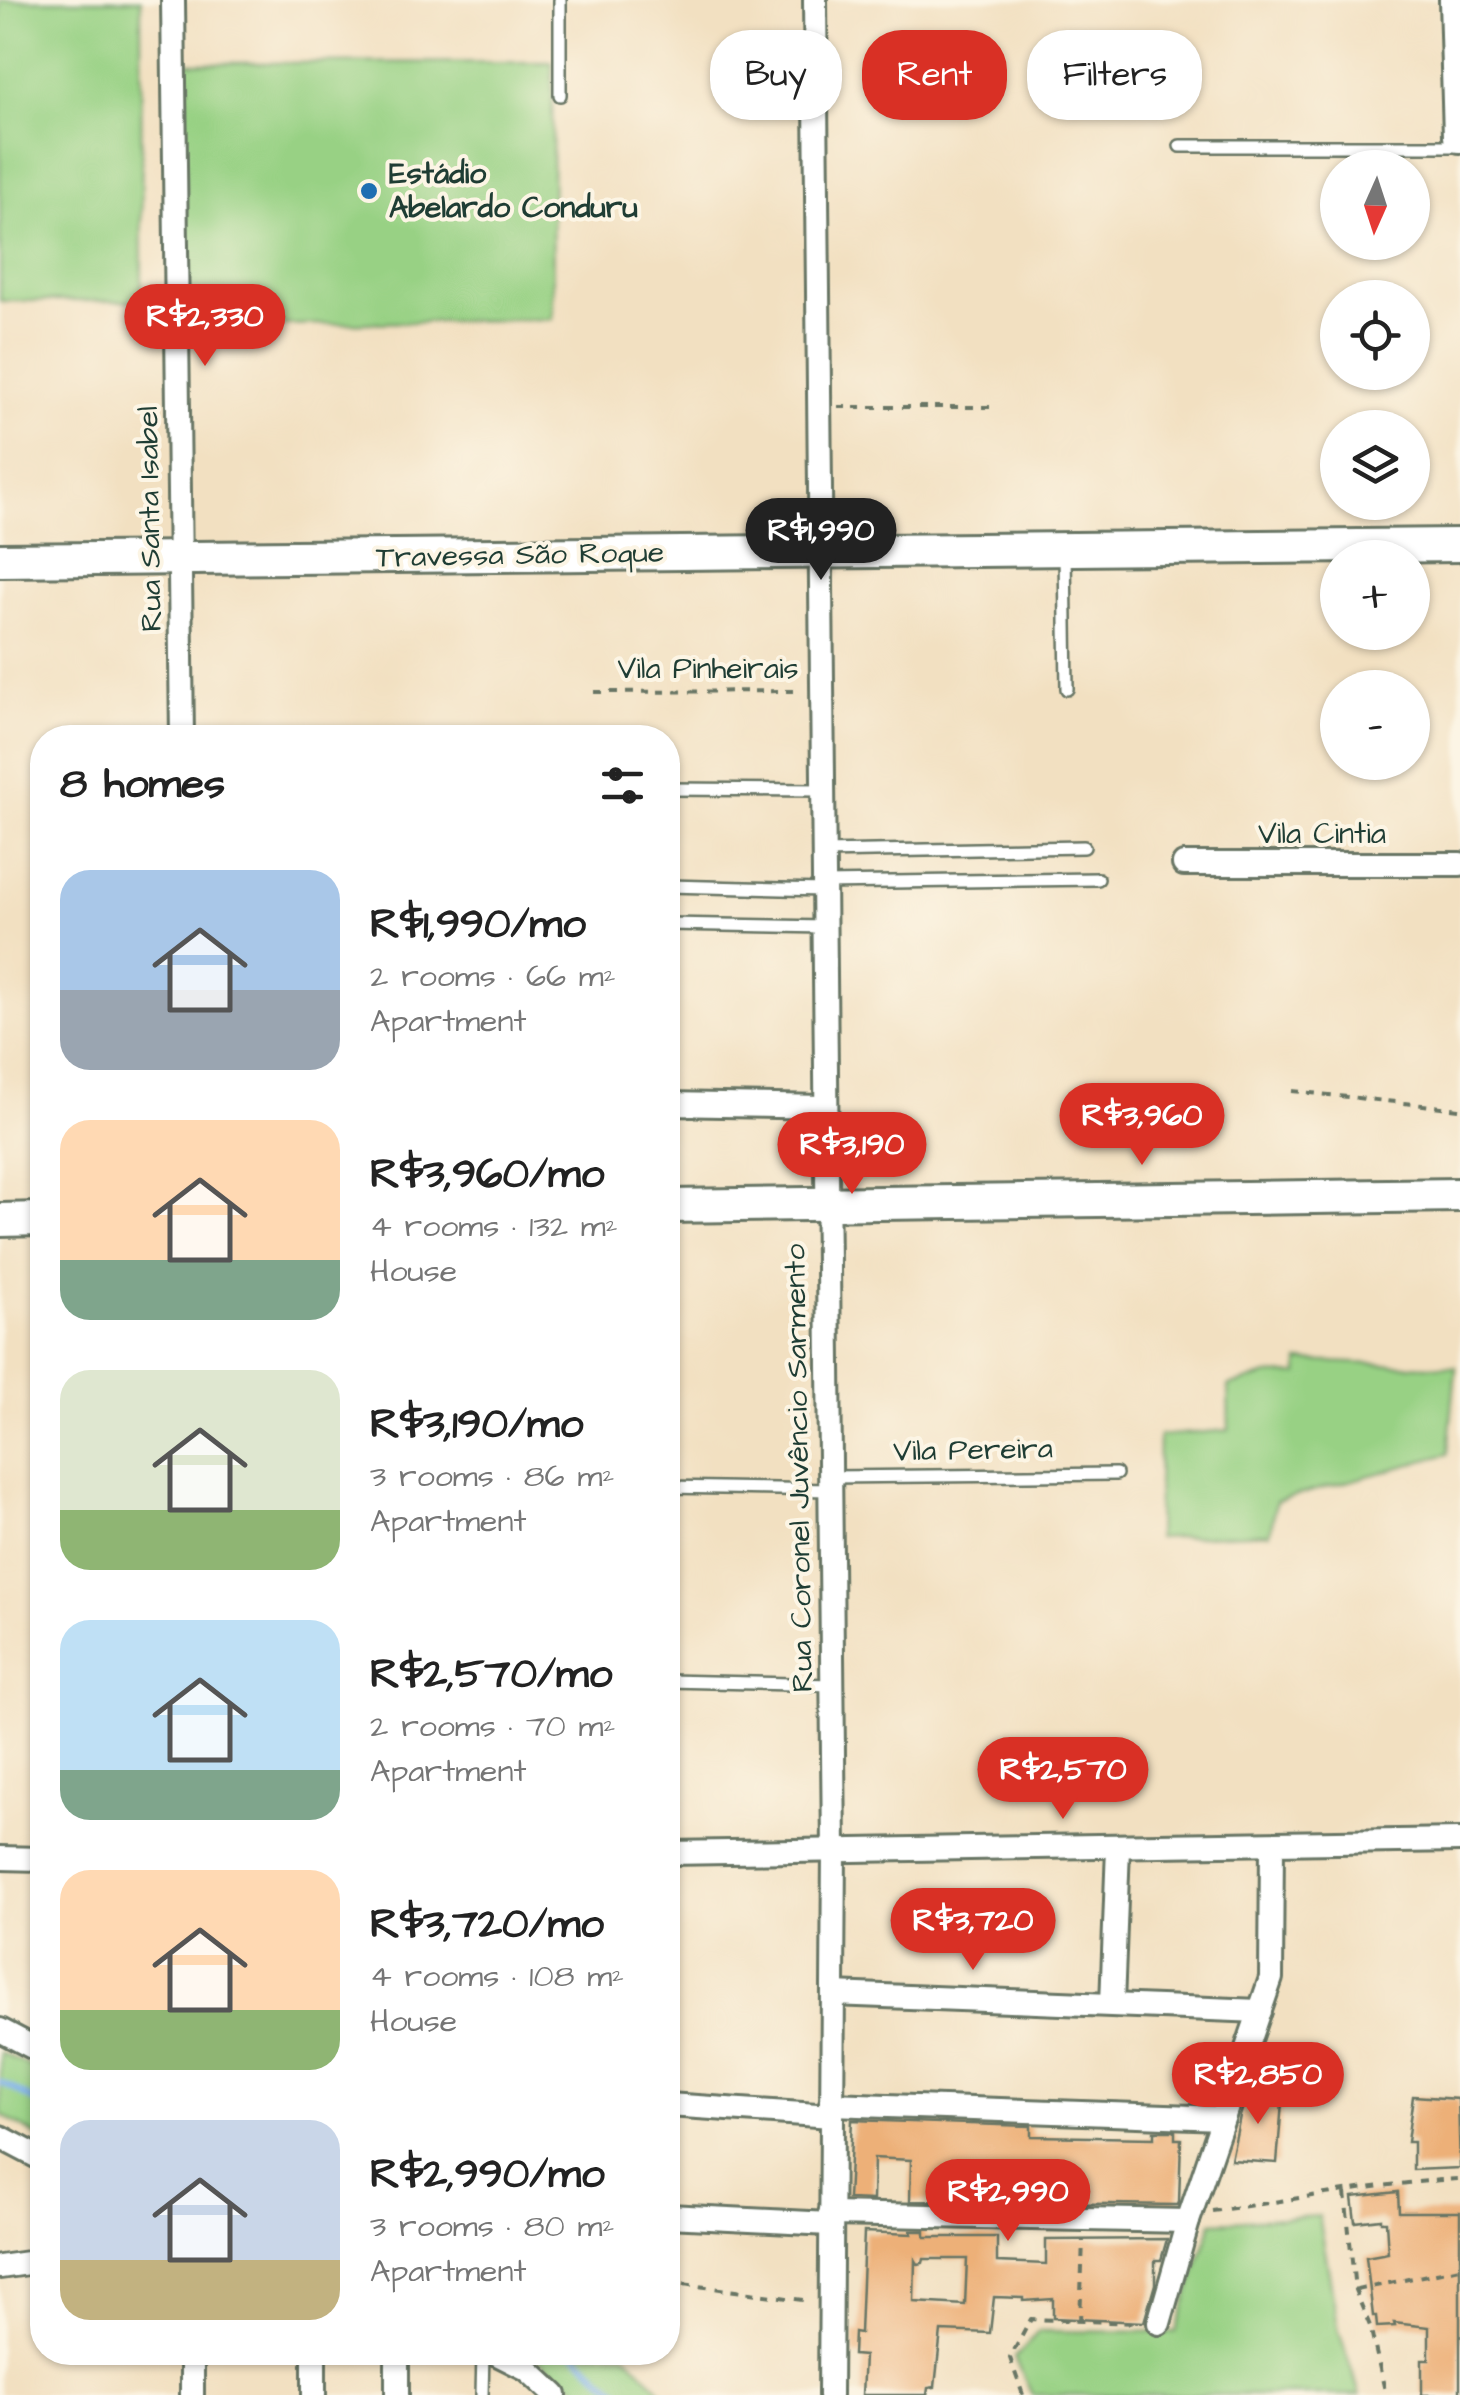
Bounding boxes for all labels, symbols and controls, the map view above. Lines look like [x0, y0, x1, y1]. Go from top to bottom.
chip: Buy [710, 30, 842, 120]
chip: Rent [862, 30, 1007, 120]
chip: Filters [1027, 30, 1202, 120]
north arrow [1320, 150, 1430, 260]
map controls [1320, 150, 1430, 780]
place label: Estádio Abelardo Conduru [389, 153, 638, 229]
marker: Estádio Abelardo Conduru [358, 180, 380, 202]
button: locate [1320, 280, 1430, 390]
pin: R$2,330 [113, 284, 297, 369]
text: R$2,330 [146, 294, 264, 339]
street label: Rua Santa Isabel [127, 406, 173, 632]
button: layers [1320, 410, 1430, 520]
pin: R$1,990 [729, 498, 913, 583]
text: R$1,990 [767, 508, 875, 553]
street label: Travessa São Roque [376, 531, 664, 579]
button: + [1320, 540, 1430, 650]
street label: Vila Pinheirais [617, 648, 799, 690]
button: − [1320, 670, 1430, 780]
text: 8 homes [60, 756, 225, 814]
icon: filters [595, 758, 650, 813]
street label: Vila Cintia [1258, 813, 1386, 855]
text: R$1,990/mo [370, 896, 586, 954]
icon: home [140, 910, 260, 1030]
text: 2 rooms · 66 m² [370, 954, 616, 999]
text: Apartment [370, 999, 526, 1044]
pin: R$3,960 [1050, 1083, 1234, 1168]
text: R$3,960 [1081, 1093, 1203, 1138]
pin: R$3,190 [760, 1112, 944, 1197]
text: R$3,190 [799, 1122, 905, 1167]
text: R$3,960/mo [370, 1146, 604, 1204]
icon: home [140, 1160, 260, 1280]
text: 4 rooms · 132 m² [370, 1204, 618, 1249]
street label: Rua Coronel Juvêncio Sarmento [774, 1243, 824, 1693]
text: House [370, 1249, 457, 1294]
text: R$3,190/mo [370, 1396, 583, 1454]
icon: home [140, 1410, 260, 1530]
street label: Vila Pereira [893, 1428, 1053, 1472]
text: 3 rooms · 86 m² [370, 1454, 614, 1499]
text: Apartment [370, 1499, 526, 1544]
text: R$2,570/mo [370, 1646, 612, 1704]
icon: home [140, 1660, 260, 1780]
text: 2 rooms · 70 m² [370, 1704, 615, 1749]
pin: R$2,570 [971, 1737, 1155, 1822]
text: R$2,570 [999, 1747, 1127, 1792]
text: Apartment [370, 1749, 526, 1794]
pin: R$3,720 [881, 1888, 1065, 1973]
text: R$3,720/mo [370, 1896, 604, 1954]
text: R$3,720 [913, 1898, 1033, 1943]
icon: home [140, 1910, 260, 2030]
text: 4 rooms · 108 m² [370, 1954, 624, 1999]
text: House [370, 1999, 457, 2044]
pin: R$2,850 [1166, 2042, 1350, 2127]
text: R$2,850 [1194, 2052, 1322, 2097]
text: R$2,990/mo [370, 2146, 605, 2204]
pin: R$2,990 [916, 2159, 1100, 2244]
icon: home [140, 2160, 260, 2280]
text: R$2,990 [947, 2169, 1069, 2214]
text: 3 rooms · 80 m² [370, 2204, 615, 2249]
text: Apartment [370, 2249, 526, 2294]

